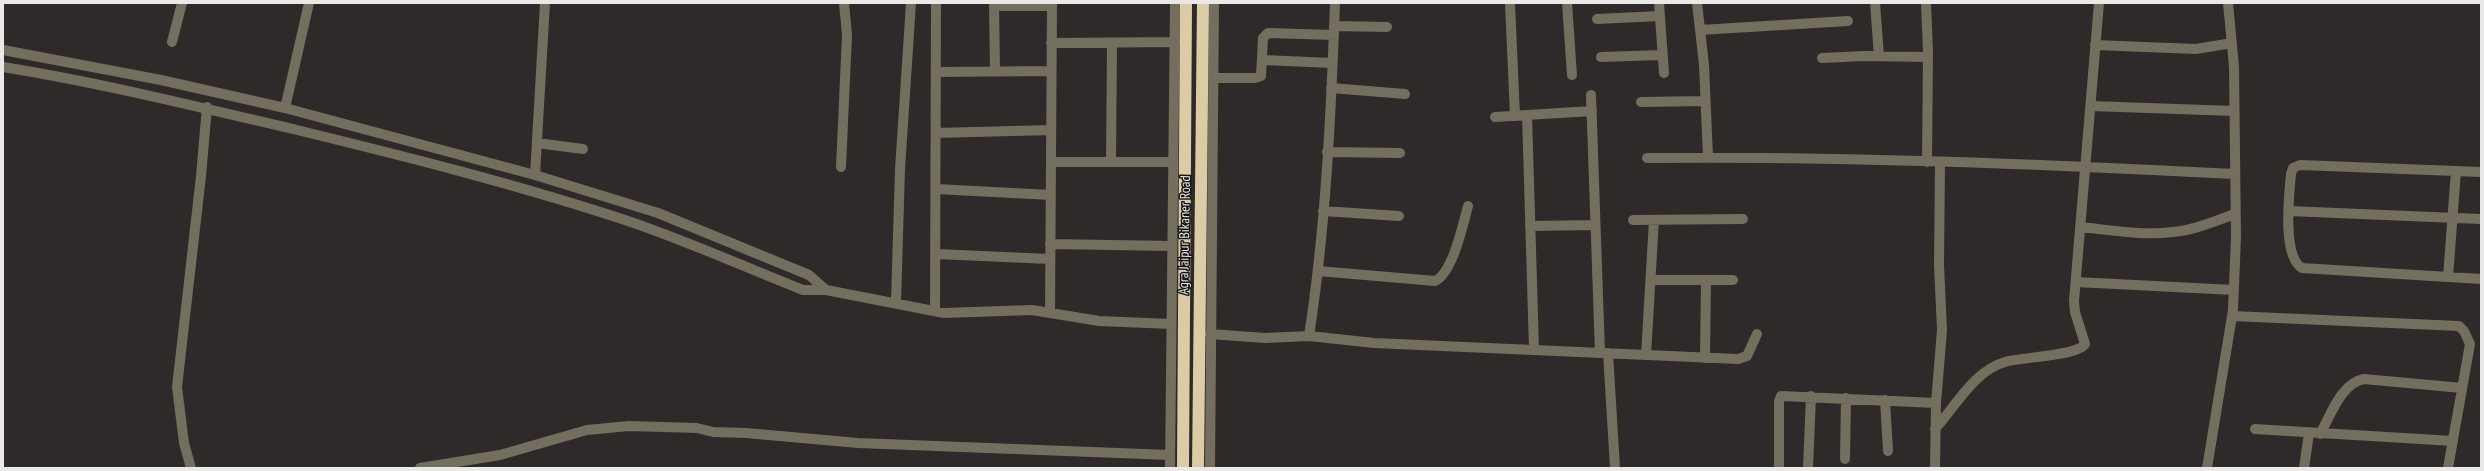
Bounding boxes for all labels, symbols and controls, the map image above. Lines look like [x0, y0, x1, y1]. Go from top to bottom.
street label: Agra Jaipur Bikaner Road [1176, 175, 1194, 295]

